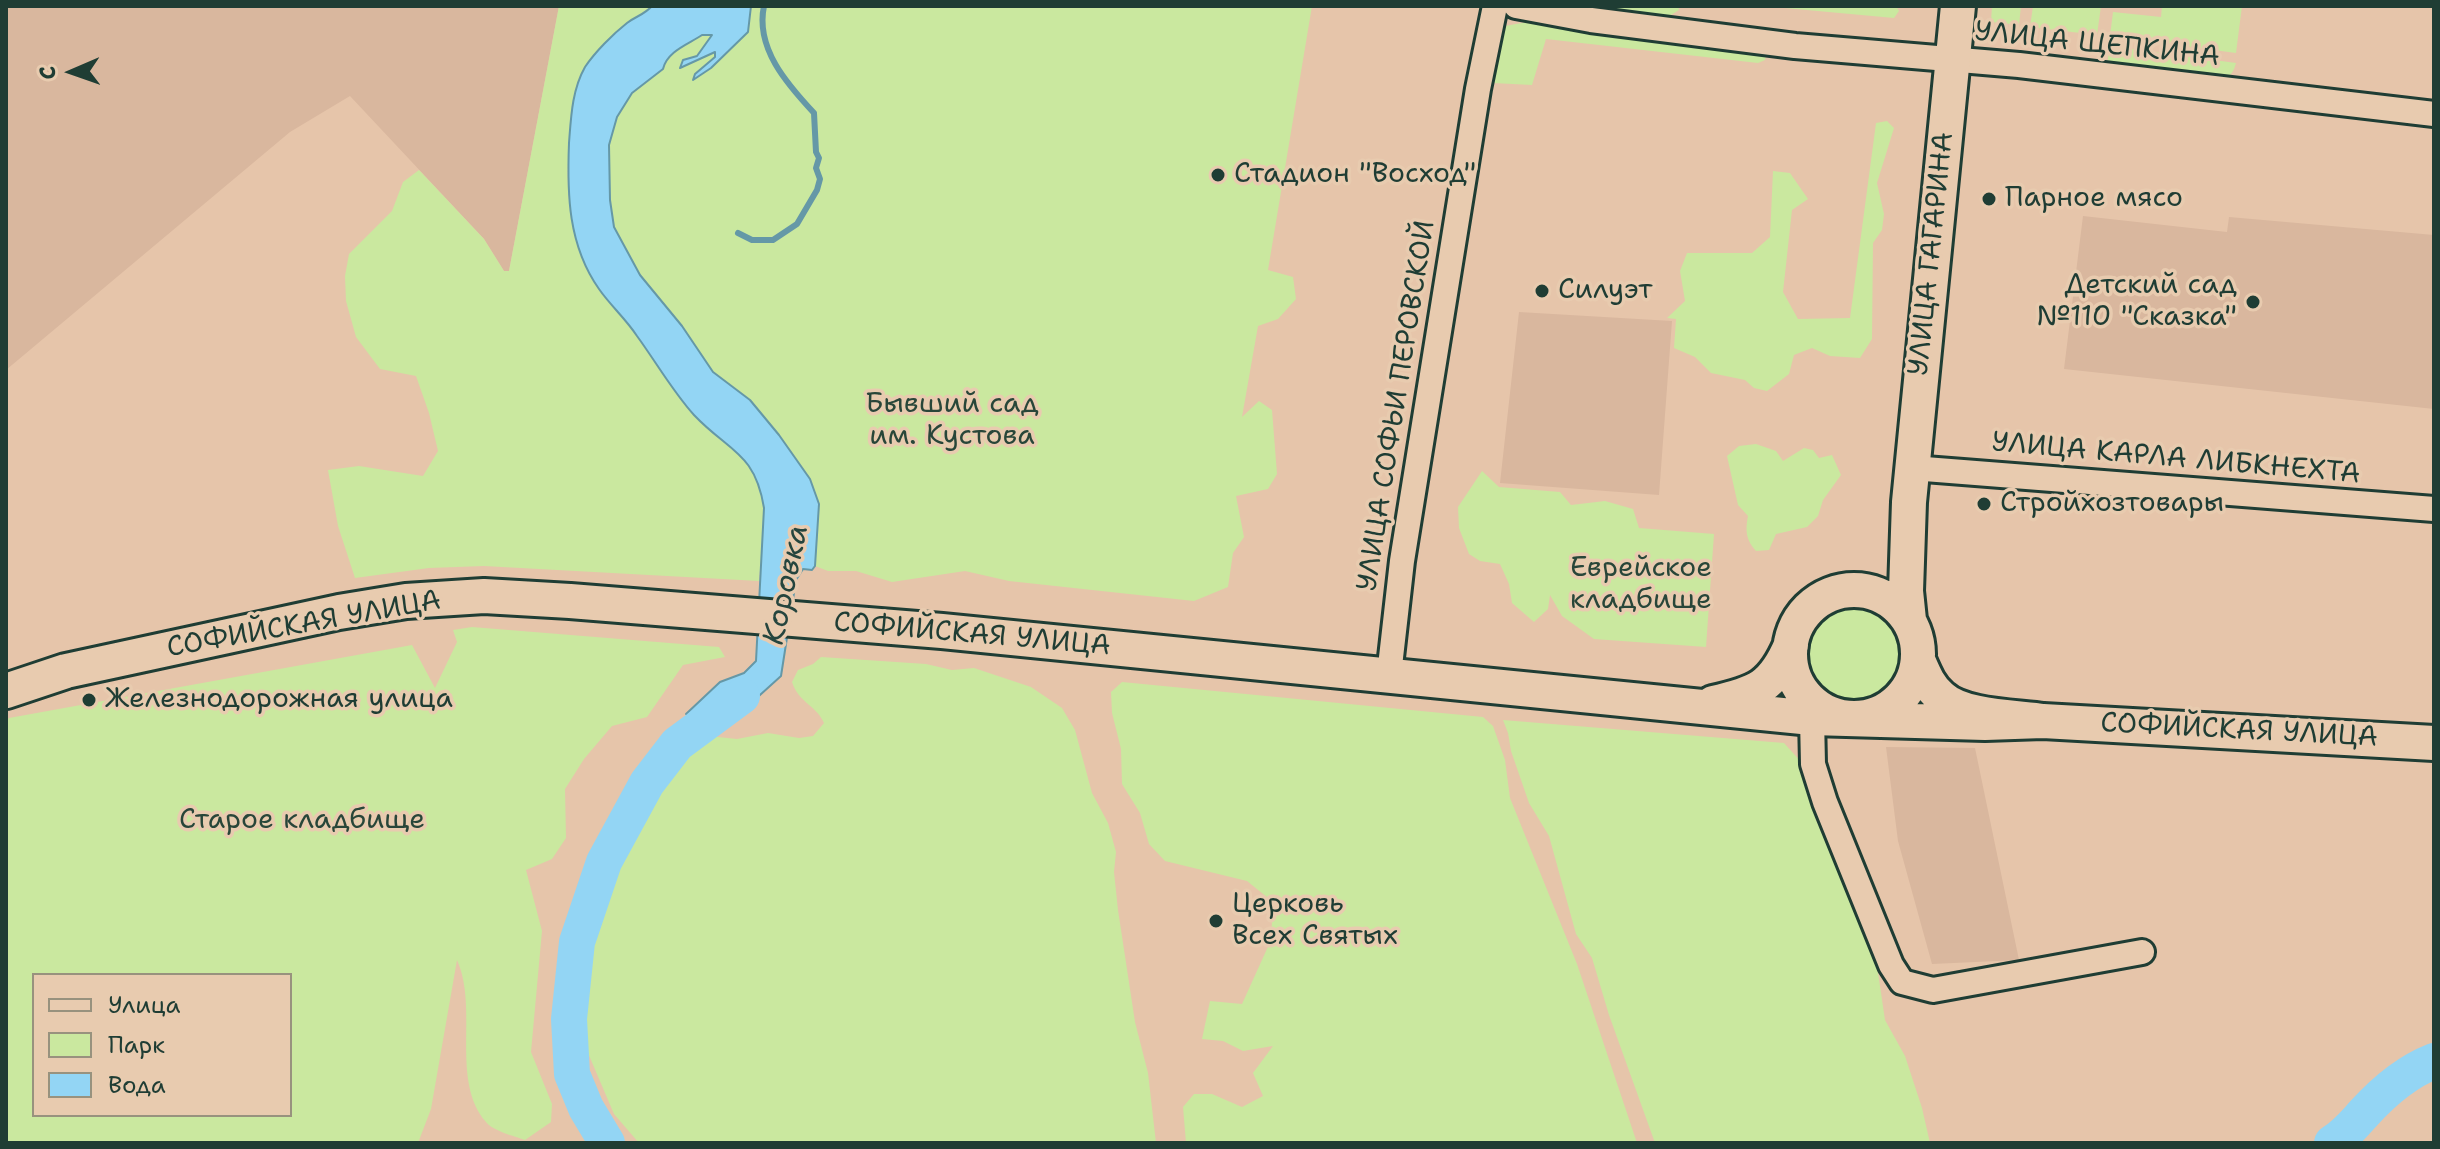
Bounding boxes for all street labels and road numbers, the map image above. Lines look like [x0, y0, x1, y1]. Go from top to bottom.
street label: УЛИЦА ЩЕПКИНА [1973, 15, 2221, 75]
street label: УЛИЦА ГАГАРИНА [1903, 131, 1961, 377]
street label: УЛИЦА СОФЬИ ПЕРОВСКОЙ [1351, 218, 1443, 594]
street label: УЛИЦА КАРЛА ЛИБКНЕХТА [1990, 426, 2362, 492]
street label: СОФИЙСКАЯ УЛИЦА [164, 584, 444, 666]
street label: СОФИЙСКАЯ УЛИЦА [832, 606, 1112, 664]
street label: СОФИЙСКАЯ УЛИЦА [2099, 707, 2379, 755]

